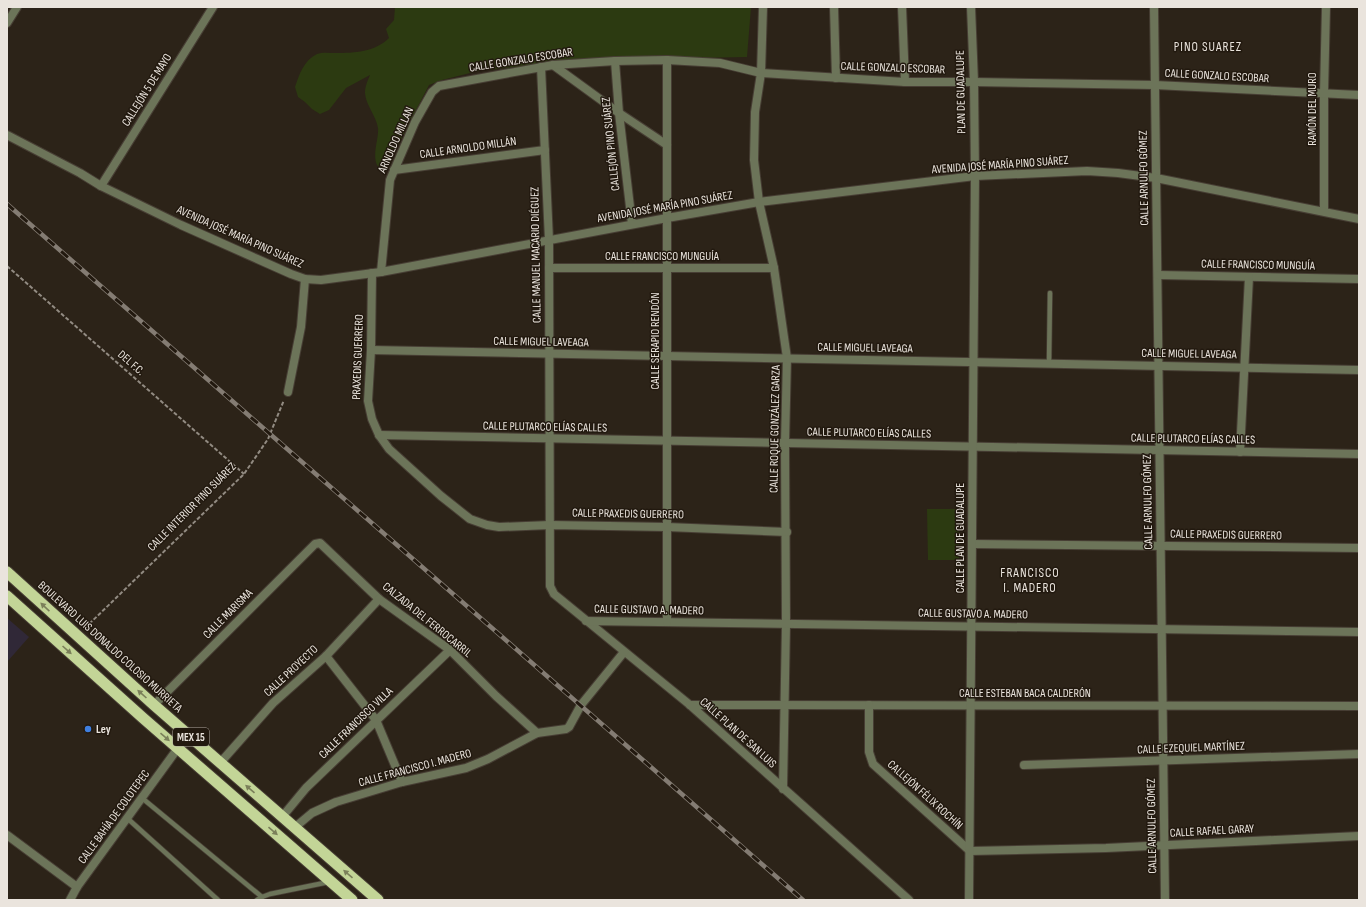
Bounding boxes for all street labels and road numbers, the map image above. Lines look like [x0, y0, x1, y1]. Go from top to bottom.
street label: CALLE GONZALO ESCOBAR [468, 44, 574, 76]
street label: PLAN DE GUADALUPE [953, 50, 969, 134]
street label: CALLEJÓN 5 DE MAYO [119, 51, 175, 129]
street label: CALLE GONZALO ESCOBAR [840, 59, 946, 77]
street label: CALLE GONZALO ESCOBAR [1164, 66, 1270, 86]
street label: RAMÓN DEL MURO [1305, 72, 1320, 146]
street label: CALLEJÓN PINO SUÁREZ [599, 96, 623, 192]
street label: ARNOLDO MILLAN [374, 105, 417, 176]
street label: CALLE ARNULFO GÓMEZ [1136, 130, 1152, 226]
street label: CALLE ARNOLDO MILLÁN [419, 134, 517, 162]
street label: AVENIDA JOSÉ MARÍA PINO SUÁREZ [930, 153, 1069, 177]
street label: CALLE MANUEL MACARIO DIÉGUEZ [527, 187, 545, 323]
street label: AVENIDA JOSÉ MARÍA PINO SUÁREZ [595, 188, 734, 226]
street label: AVENIDA JOSÉ MARÍA PINO SUÁREZ [173, 202, 306, 272]
street label: CALLE FRANCISCO MUNGUÍA [605, 249, 720, 264]
street label: CALLE FRANCISCO MUNGUÍA [1201, 257, 1316, 274]
street label: CALLE SERAPIO RENDÓN [648, 292, 663, 390]
street label: PRAXEDIS GUERRERO [349, 314, 367, 400]
street label: CALLE MIGUEL LAVEAGA [493, 334, 590, 350]
street label: CALLE MIGUEL LAVEAGA [817, 340, 914, 356]
street label: CALLE MIGUEL LAVEAGA [1141, 346, 1238, 362]
street label: DEL F.C. [114, 347, 148, 379]
street label: CALLE ROQUE GONZÁLEZ GARZA [766, 364, 784, 493]
street label: CALLE PLUTARCO ELÍAS CALLES [483, 418, 607, 436]
street label: CALLE PLUTARCO ELÍAS CALLES [807, 424, 931, 442]
street label: CALLE PLUTARCO ELÍAS CALLES [1131, 430, 1255, 448]
street label: CALLE ARNULFO GÓMEZ [1140, 454, 1156, 550]
street label: CALLE INTERIOR PINO SUÁREZ [144, 459, 240, 555]
street label: CALLE PLAN DE GUADALUPE [953, 483, 968, 593]
street label: CALLE PRAXEDIS GUERRERO [572, 506, 684, 522]
street label: CALLE PRAXEDIS GUERRERO [1170, 527, 1282, 543]
street label: BOULEVARD LUIS DONALDO COLOSIO MURRIETA [35, 578, 186, 716]
street label: CALZADA DEL FERROCARRIL [379, 579, 475, 661]
street label: CALLE MARISMA [200, 585, 257, 642]
street label: CALLE GUSTAVO A. MADERO [594, 602, 704, 618]
street label: CALLE GUSTAVO A. MADERO [918, 606, 1028, 622]
street label: CALLE PROYECTO [261, 642, 321, 700]
street label: CALLE FRANCISCO VILLA [316, 683, 397, 762]
street label: CALLE ESTEBAN BACA CALDERÓN [959, 686, 1091, 701]
street label: CALLE PLAN DE SAN LUIS [696, 695, 780, 771]
road number: MEX 15 [173, 728, 209, 746]
street label: CALLE EZEQUIEL MARTÍNEZ [1137, 739, 1245, 757]
street label: CALLE FRANCISCO I. MADERO [357, 746, 473, 790]
street label: CALLEJÓN FÉLIX ROCHÍN [884, 757, 966, 833]
street label: CALLE BAHÍA DE COLOTEPEC [75, 767, 153, 867]
street label: CALLE ARNULFO GÓMEZ [1144, 778, 1160, 874]
street label: CALLE RAFAEL GARAY [1169, 821, 1255, 841]

